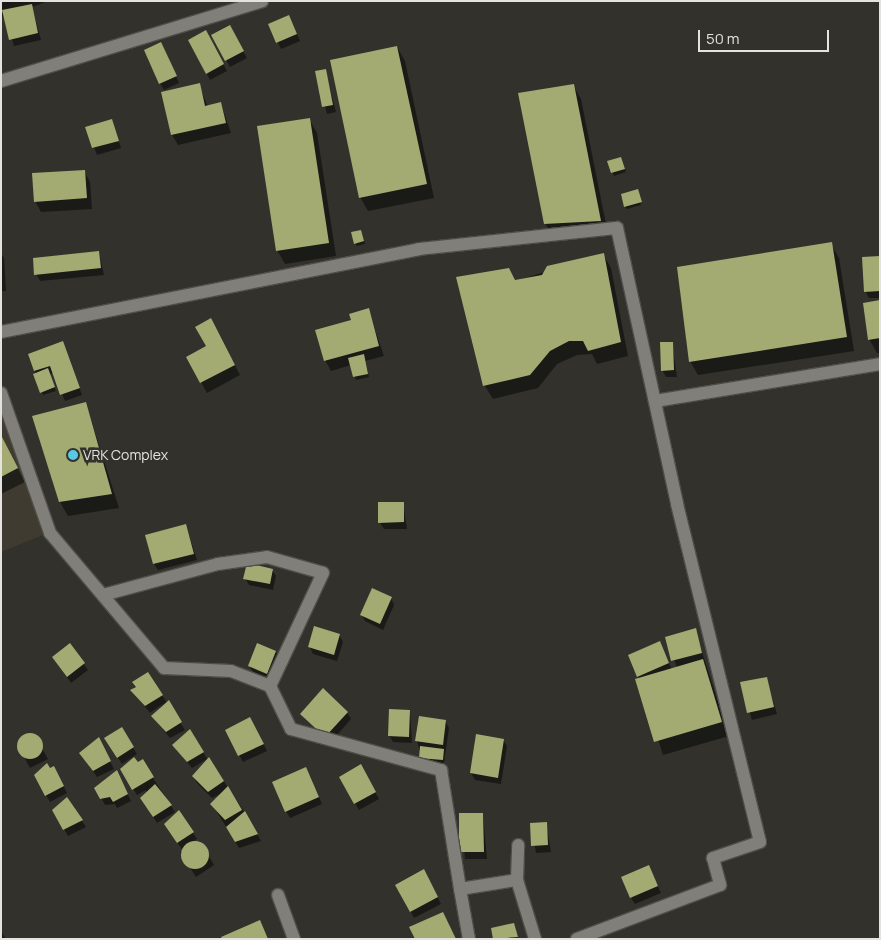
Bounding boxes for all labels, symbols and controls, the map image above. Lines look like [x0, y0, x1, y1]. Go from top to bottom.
scale bar [701, 20, 832, 52]
text: 50 m [706, 28, 740, 49]
place label: VRK Complex [83, 447, 168, 463]
marker: VRK Complex [67, 449, 79, 461]

